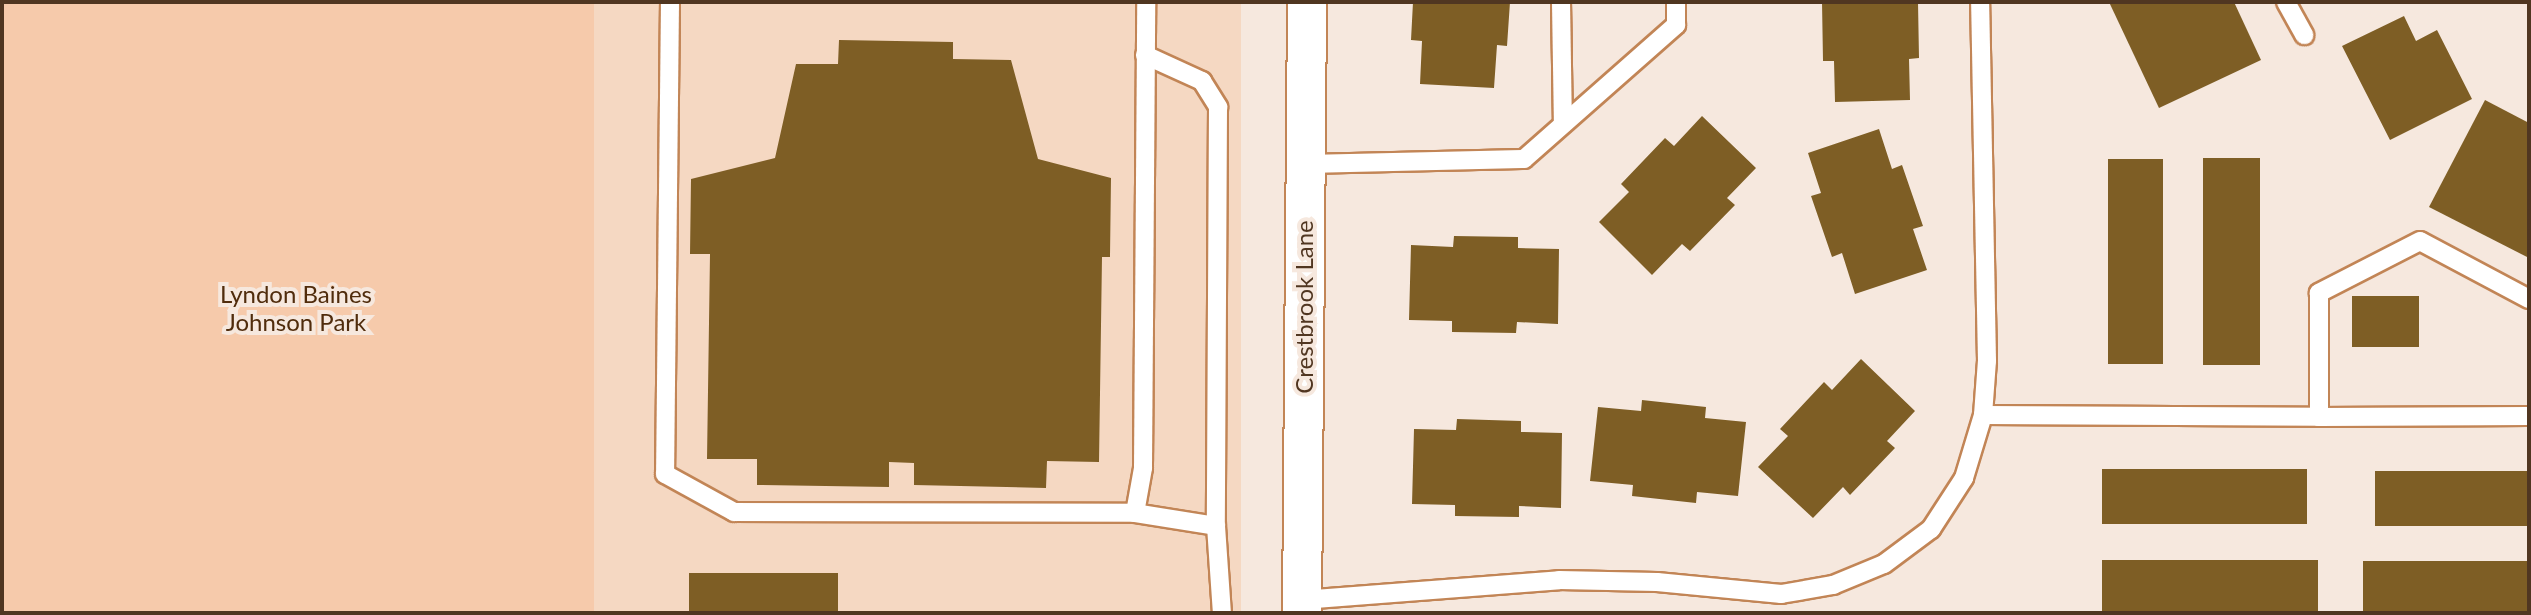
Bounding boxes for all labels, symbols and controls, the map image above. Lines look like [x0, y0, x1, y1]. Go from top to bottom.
street label: Crestbrook Lane [1290, 220, 1318, 394]
park label: Lyndon Baines Johnson Park [220, 280, 372, 336]

